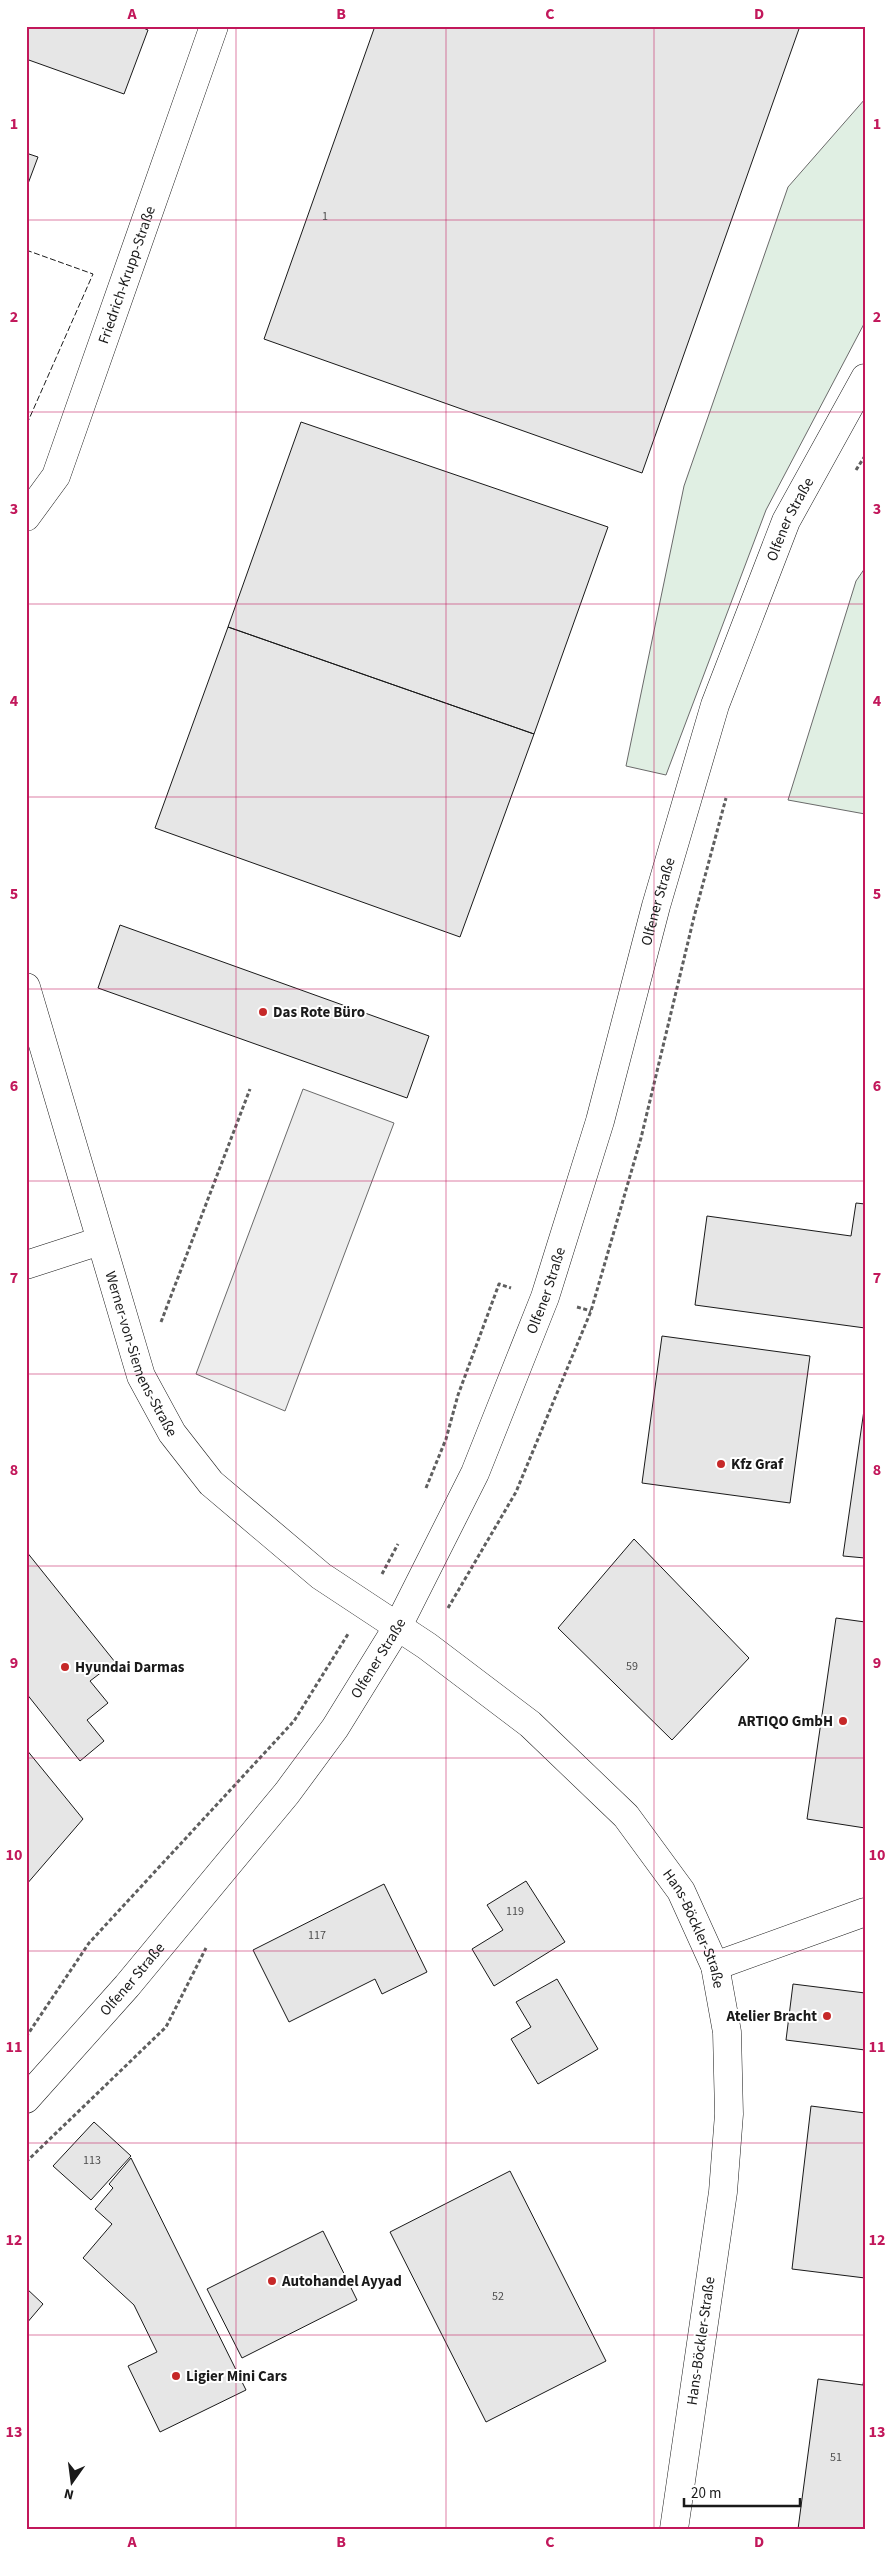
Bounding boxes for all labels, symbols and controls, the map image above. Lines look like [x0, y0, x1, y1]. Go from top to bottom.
text: A [126, 3, 137, 25]
text: B [336, 3, 346, 25]
text: C [545, 3, 555, 25]
text: D [754, 3, 764, 25]
text: 1 [10, 113, 18, 135]
text: 1 [873, 113, 881, 135]
street label: Friedrich-Krupp-Straße [93, 203, 161, 347]
house number: 1 [322, 208, 328, 225]
text: 2 [10, 306, 18, 328]
text: 2 [873, 306, 881, 328]
street label: Olfener Straße [761, 474, 819, 564]
text: 3 [10, 498, 18, 520]
text: 3 [873, 498, 881, 520]
text: 4 [10, 690, 19, 712]
text: 4 [873, 690, 882, 712]
street label: Olfener Straße [636, 855, 680, 948]
text: 5 [10, 883, 18, 905]
text: 5 [873, 883, 881, 905]
place label: Das Rote Büro [273, 1002, 365, 1023]
marker: Das Rote Büro [257, 1006, 269, 1018]
text: 6 [10, 1075, 18, 1097]
text: 6 [873, 1075, 881, 1097]
street label: Olfener Straße [521, 1245, 570, 1337]
text: 7 [10, 1267, 18, 1289]
text: 7 [873, 1267, 881, 1289]
street label: Werner-von-Siemens-Straße [100, 1269, 183, 1440]
place label: Kfz Graf [731, 1454, 784, 1475]
marker: Kfz Graf [715, 1458, 727, 1470]
text: 8 [10, 1459, 18, 1481]
text: 8 [873, 1459, 881, 1481]
street label: Olfener Straße [345, 1615, 411, 1702]
text: 9 [10, 1652, 18, 1674]
text: 9 [873, 1652, 881, 1674]
place label: Hyundai Darmas [75, 1657, 185, 1678]
house number: 59 [626, 1658, 638, 1675]
marker: Hyundai Darmas [59, 1661, 71, 1673]
place label: ARTIQO GmbH [737, 1711, 833, 1732]
marker: ARTIQO GmbH [837, 1715, 849, 1727]
text: 10 [6, 1844, 22, 1866]
text: 10 [869, 1844, 885, 1866]
street label: Hans-Böckler-Straße [658, 1865, 729, 1990]
house number: 119 [506, 1903, 524, 1920]
house number: 117 [308, 1927, 326, 1944]
street label: Olfener Straße [95, 1938, 169, 2020]
place label: Atelier Bracht [725, 2006, 817, 2027]
marker: Atelier Bracht [821, 2010, 833, 2022]
text: 11 [6, 2036, 22, 2058]
text: 11 [869, 2036, 885, 2058]
house number: 113 [83, 2152, 101, 2169]
text: 12 [6, 2229, 22, 2251]
text: 12 [869, 2229, 885, 2251]
place label: Autohandel Ayyad [281, 2271, 402, 2292]
marker: Autohandel Ayyad [266, 2275, 278, 2287]
street label: Hans-Böckler-Straße [682, 2275, 720, 2407]
house number: 52 [492, 2288, 504, 2305]
place label: Ligier Mini Cars [186, 2366, 288, 2387]
marker: Ligier Mini Cars [170, 2370, 182, 2382]
text: 13 [6, 2421, 22, 2443]
text: 13 [869, 2421, 885, 2443]
house number: 51 [830, 2449, 842, 2466]
north arrow [48, 2458, 98, 2508]
scale bar [684, 2475, 800, 2507]
text: N [62, 2483, 76, 2504]
text: 20 m [691, 2483, 721, 2504]
text: A [126, 2531, 137, 2553]
text: B [336, 2531, 346, 2553]
text: C [545, 2531, 555, 2553]
text: D [754, 2531, 764, 2553]

